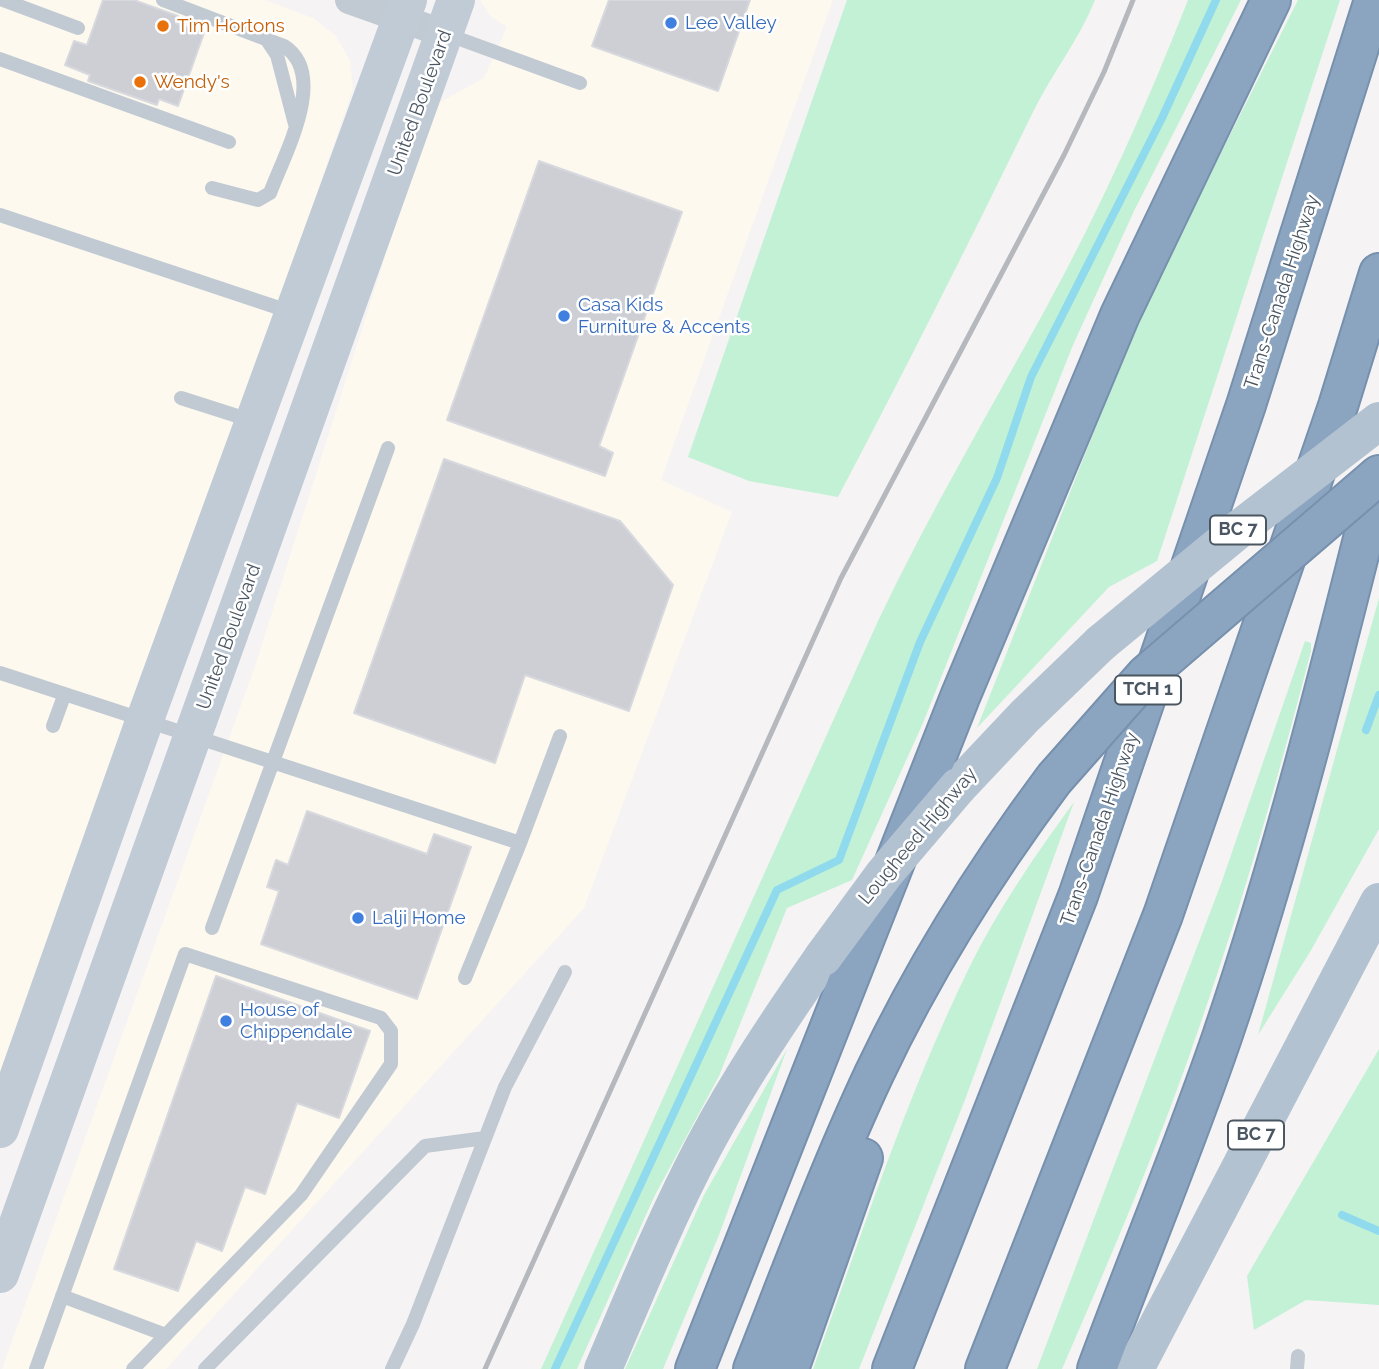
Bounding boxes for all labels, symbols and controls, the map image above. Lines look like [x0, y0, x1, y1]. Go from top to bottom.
place label: Lee Valley [685, 12, 777, 34]
place label: Tim Hortons [177, 15, 285, 37]
marker: Lee Valley [663, 15, 679, 31]
marker: Tim Hortons [155, 18, 171, 34]
street label: United Boulevard [383, 27, 457, 179]
place label: Wendy's [154, 71, 230, 93]
marker: Wendy's [132, 74, 148, 90]
street label: Trans-Canada Highway [1240, 192, 1324, 392]
place label: Casa Kids Furniture & Accents [578, 294, 750, 338]
marker: Casa Kids Furniture & Accents [556, 308, 572, 324]
road number: BC 7 [1210, 516, 1266, 544]
street label: United Boulevard [192, 561, 266, 713]
road number: TCH 1 [1115, 676, 1181, 704]
street label: Trans-Canada Highway [1056, 729, 1144, 929]
street label: Lougheed Highway [854, 763, 982, 909]
place label: Lalji Home [372, 907, 466, 929]
marker: Lalji Home [350, 910, 366, 926]
place label: House of Chippendale [240, 999, 352, 1043]
marker: House of Chippendale [218, 1013, 234, 1029]
road number: BC 7 [1228, 1120, 1284, 1150]

